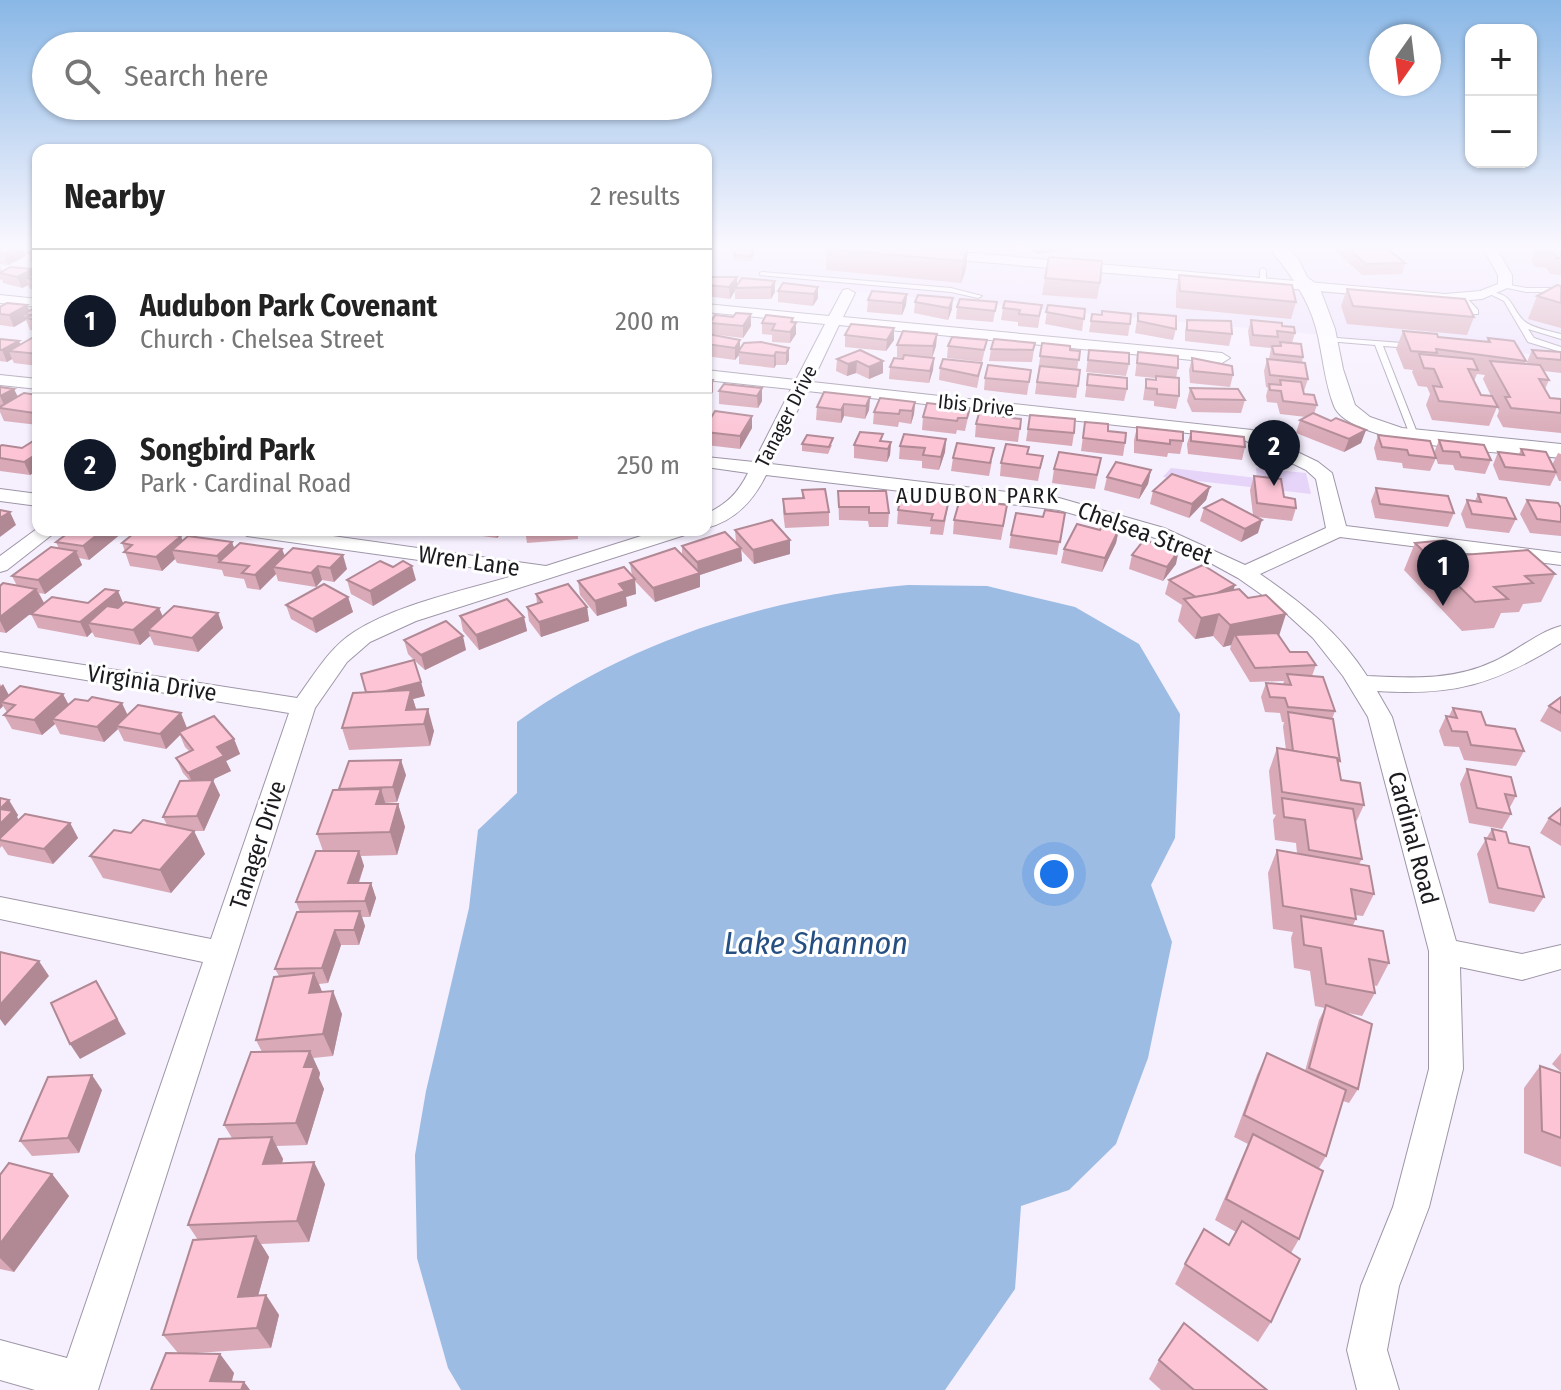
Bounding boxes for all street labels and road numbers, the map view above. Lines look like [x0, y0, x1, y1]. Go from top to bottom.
street label: Tanager Drive [750, 361, 822, 471]
street label: Ibis Drive [937, 389, 1015, 421]
street label: Chelsea Street [1074, 496, 1216, 570]
street label: Wren Lane [416, 540, 522, 582]
street label: Virginia Drive [85, 659, 219, 707]
street label: Cardinal Road [1382, 769, 1444, 907]
street label: Tanager Drive [224, 777, 292, 913]

